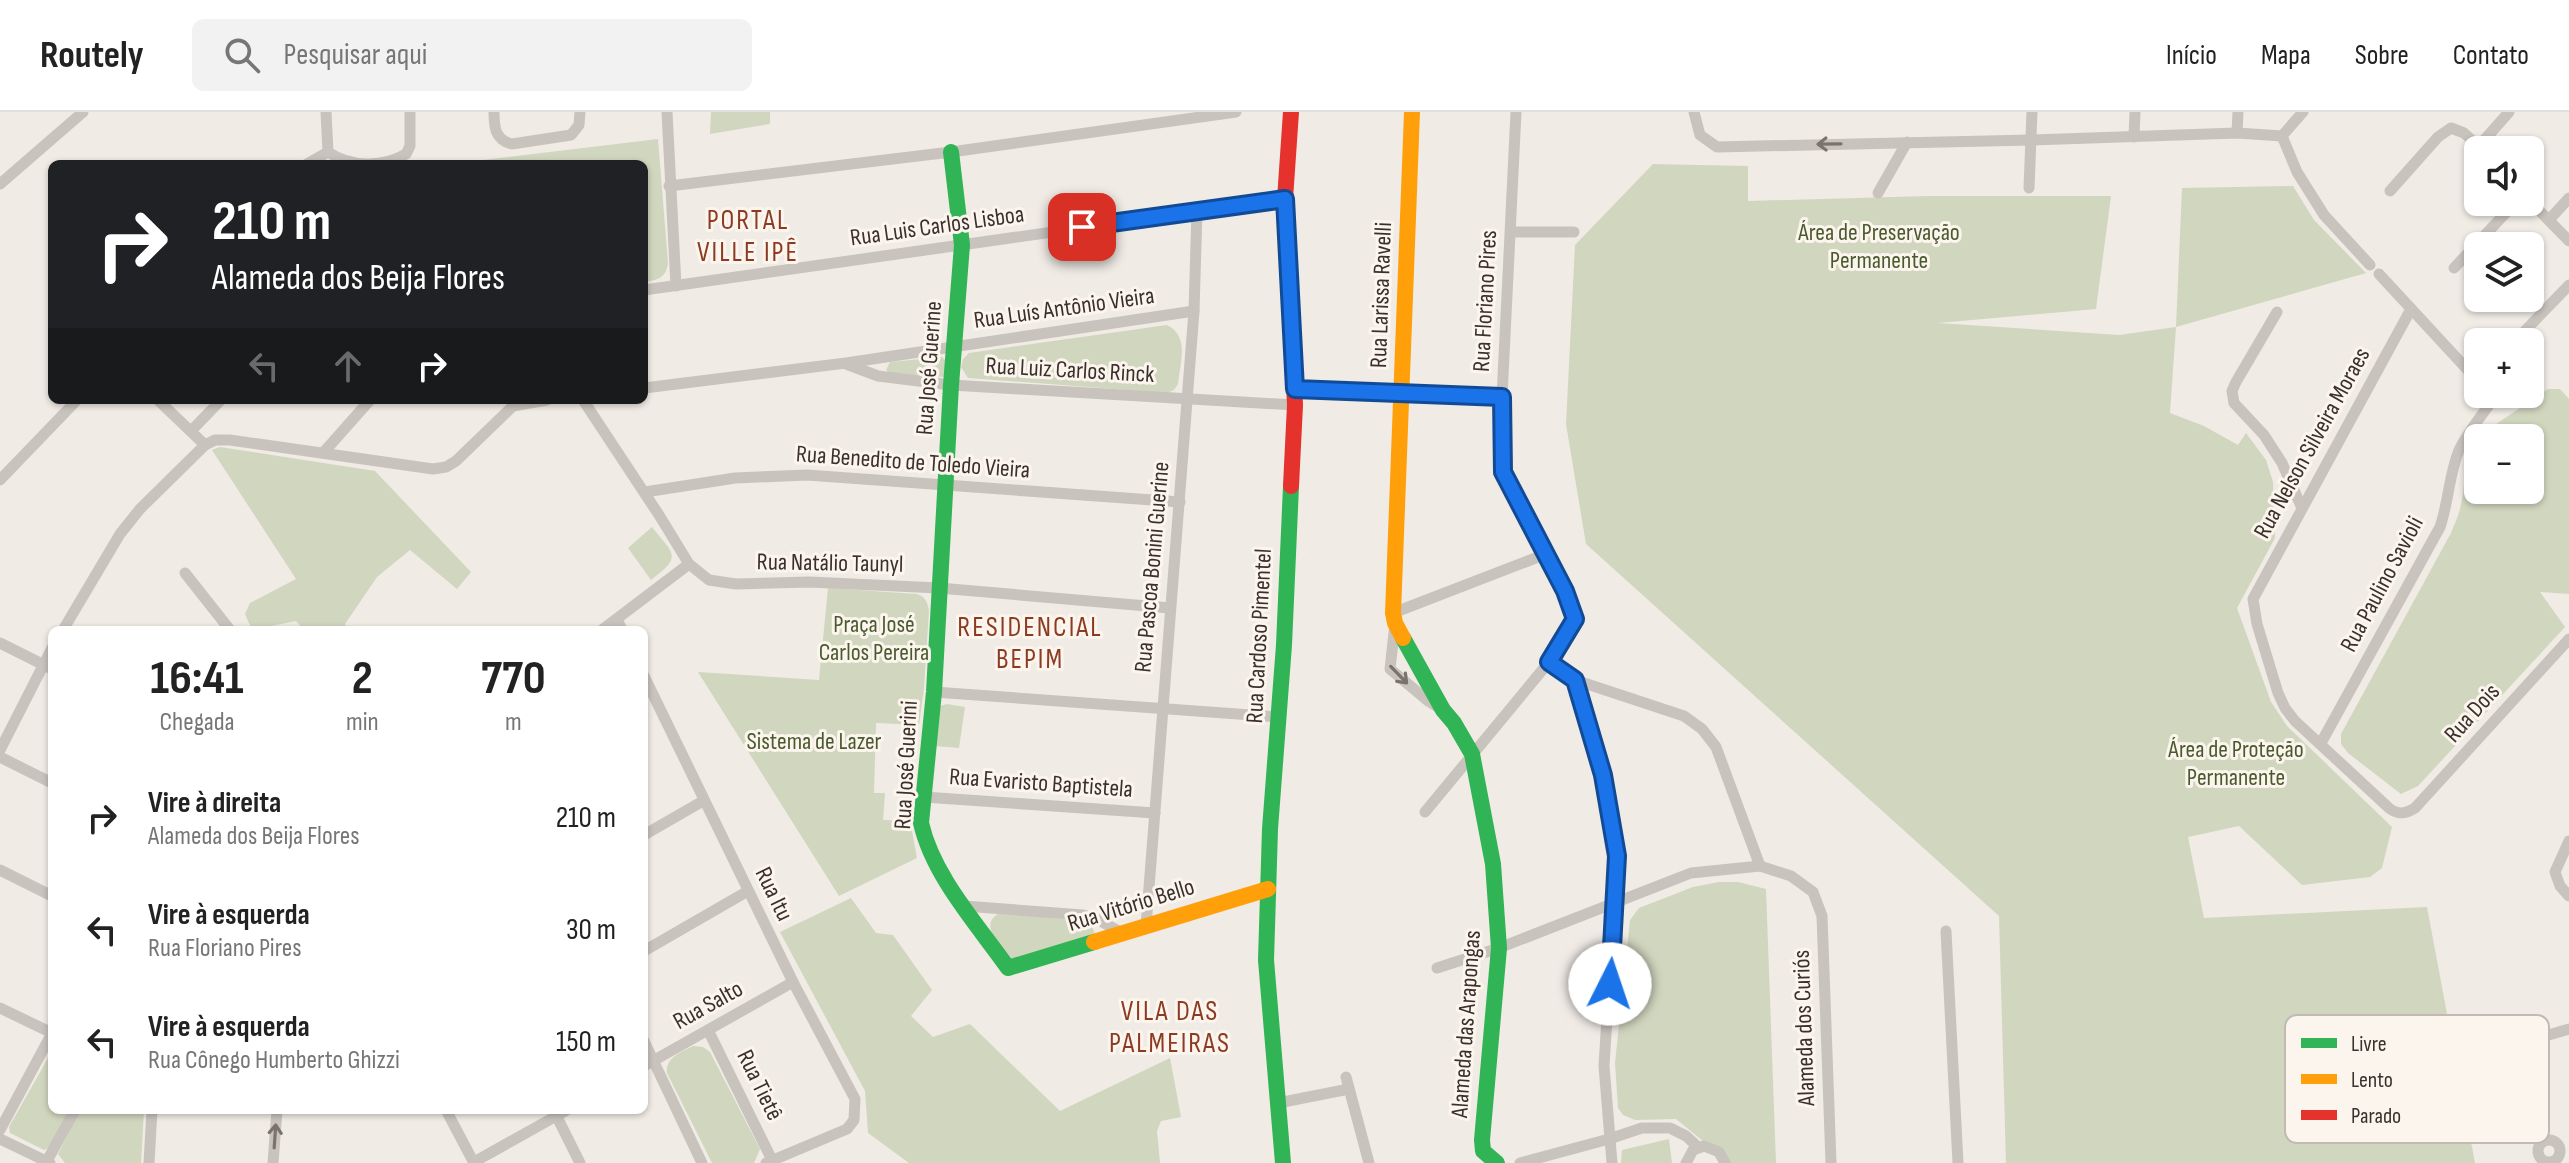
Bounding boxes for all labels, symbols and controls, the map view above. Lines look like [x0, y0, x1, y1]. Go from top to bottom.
search box [192, 19, 752, 91]
text: Routely [40, 33, 144, 78]
icon: search [220, 33, 264, 77]
text: Pesquisar aqui [284, 37, 427, 73]
text: Início [2166, 39, 2217, 72]
text: Mapa [2261, 39, 2311, 72]
text: Sobre [2355, 39, 2409, 72]
text: Contato [2453, 39, 2529, 72]
one-way arrow [1816, 136, 1843, 152]
map controls [2464, 136, 2544, 504]
button: sound [2464, 136, 2544, 216]
text: 210 m [212, 189, 331, 256]
icon: right [80, 192, 184, 296]
pin [1048, 193, 1116, 261]
street label: Rua Luis Carlos Lisboa [848, 199, 1026, 253]
district label: PORTAL VILLE IPÊ [697, 204, 799, 269]
icon: arrive [1060, 205, 1104, 249]
park label: Área de Preservação Permanente [1797, 218, 1960, 275]
street label: Rua Larissa Ravelli [1364, 221, 1398, 369]
street label: Rua Floriano Pires [1467, 229, 1503, 373]
button: layers [2464, 232, 2544, 312]
text: Alameda dos Beija Flores [212, 257, 505, 300]
street label: Rua Luís Antônio Vieira [972, 281, 1156, 335]
street label: Rua José Guerine [910, 300, 948, 436]
button: + [2464, 328, 2544, 408]
street label: Rua Nelson Silveira Moraes [2248, 343, 2376, 543]
icon: left [242, 344, 286, 388]
icon: ahead [326, 344, 370, 388]
icon: right [410, 344, 454, 388]
street label: Rua Luiz Carlos Rinck [985, 351, 1155, 389]
button: − [2464, 424, 2544, 504]
street label: Rua Benedito de Toledo Vieira [795, 439, 1031, 485]
street label: Rua Pascoa Bonini Guerine [1128, 461, 1176, 673]
street label: Rua Paulino Savioli [2334, 511, 2430, 657]
street label: Rua Natálio Taunyl [756, 547, 904, 579]
street label: Rua Cardoso Pimentel [1240, 548, 1278, 724]
park label: Praça José Carlos Pereira [819, 610, 929, 667]
district label: RESIDENCIAL BEPIM [957, 611, 1103, 676]
text: 16:41 [150, 650, 244, 707]
text: 2 [352, 650, 373, 707]
text: 770 [481, 650, 546, 707]
one-way arrow [1388, 665, 1408, 685]
street label: Rua Dois [2438, 678, 2506, 748]
street label: Rua José Guerini [888, 700, 924, 830]
text: Chegada [159, 707, 235, 738]
text: min [346, 707, 379, 738]
text: m [505, 707, 522, 738]
park label: Sistema de Lazer [747, 727, 882, 756]
park label: Área de Proteção Permanente [2167, 735, 2304, 792]
street label: Rua Evaristo Baptistela [948, 762, 1134, 804]
text: Vire à direita [148, 785, 281, 821]
icon: right [80, 796, 124, 840]
text: 210 m [556, 800, 616, 836]
text: Alameda dos Beija Flores [148, 821, 360, 852]
street label: Rua Itu [749, 862, 799, 926]
street label: Rua Vitório Bello [1064, 872, 1198, 938]
text: Vire à esquerda [148, 897, 310, 933]
icon: left [80, 908, 124, 952]
text: 30 m [566, 912, 616, 948]
street label: Alameda das Arapongas [1445, 929, 1487, 1120]
text: Rua Floriano Pires [148, 933, 302, 964]
position arrow [1568, 942, 1652, 1026]
street label: Alameda dos Curiós [1787, 949, 1821, 1108]
street label: Rua Salto [668, 974, 748, 1036]
district label: VILA DAS PALMEIRAS [1109, 995, 1231, 1060]
text: Vire à esquerda [148, 1009, 310, 1045]
legend [2285, 1015, 2549, 1143]
icon: left [80, 1020, 124, 1064]
text: 150 m [556, 1024, 616, 1060]
text: Livre [2351, 1031, 2387, 1058]
text: Rua Cônego Humberto Ghizzi [148, 1045, 400, 1076]
street label: Rua Tietê [731, 1045, 789, 1125]
text: Lento [2351, 1067, 2393, 1094]
text: Parado [2351, 1103, 2401, 1130]
one-way arrow [268, 1124, 283, 1150]

